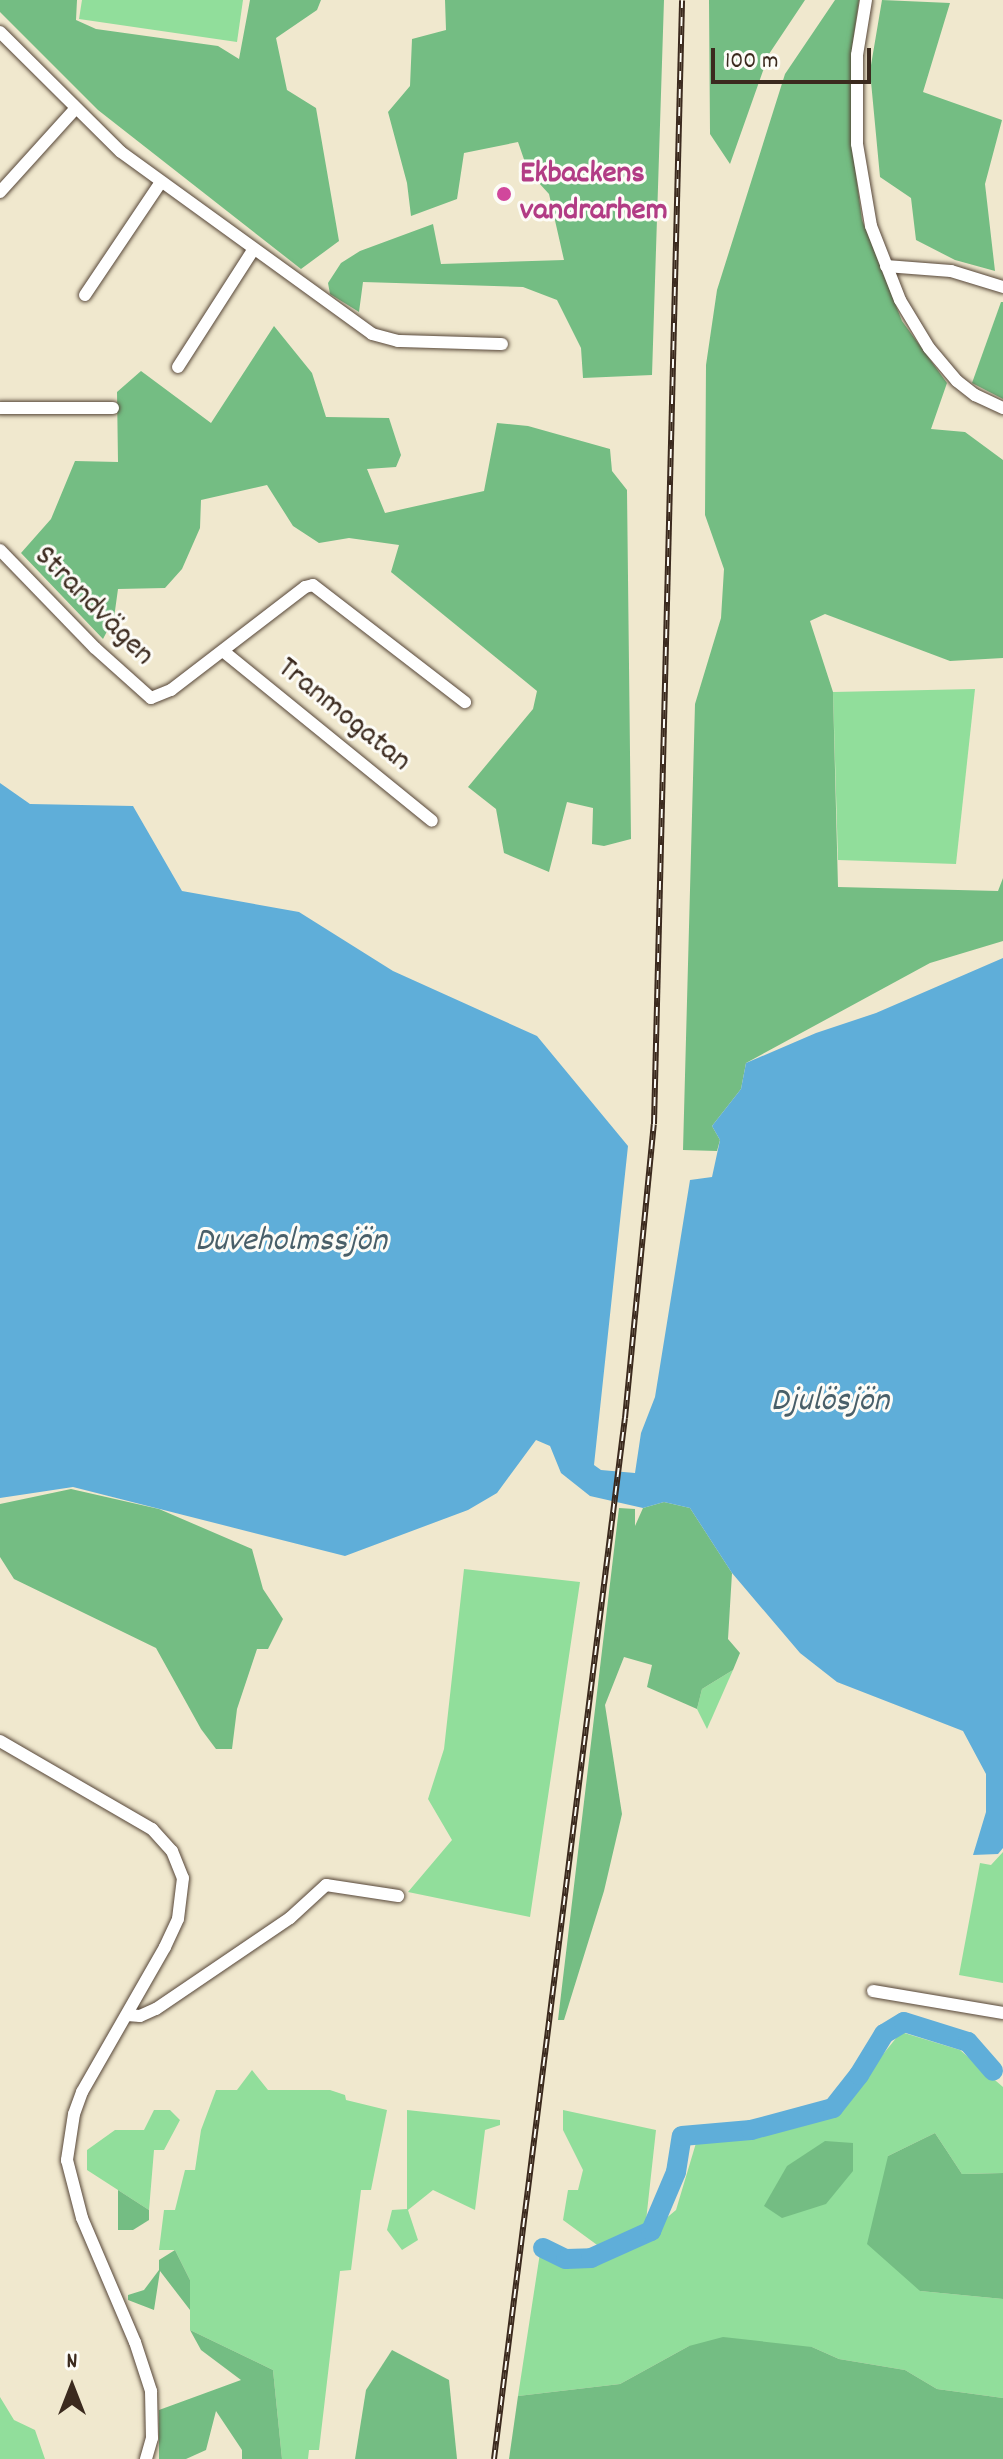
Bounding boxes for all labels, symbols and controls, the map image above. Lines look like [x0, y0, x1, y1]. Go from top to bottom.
scale bar [715, 32, 875, 82]
text: 100 m [725, 45, 778, 79]
place label: Ekbackens vandrarhem [520, 157, 668, 232]
marker: Ekbackens vandrarhem [495, 185, 513, 203]
street label: Strandvägen [25, 539, 161, 675]
street label: Tranmogatan [268, 650, 418, 782]
water label: Duveholmssjön [195, 1223, 387, 1263]
water label: Djulösjön [771, 1383, 889, 1423]
north arrow [32, 2347, 112, 2427]
text: N [67, 2347, 77, 2378]

